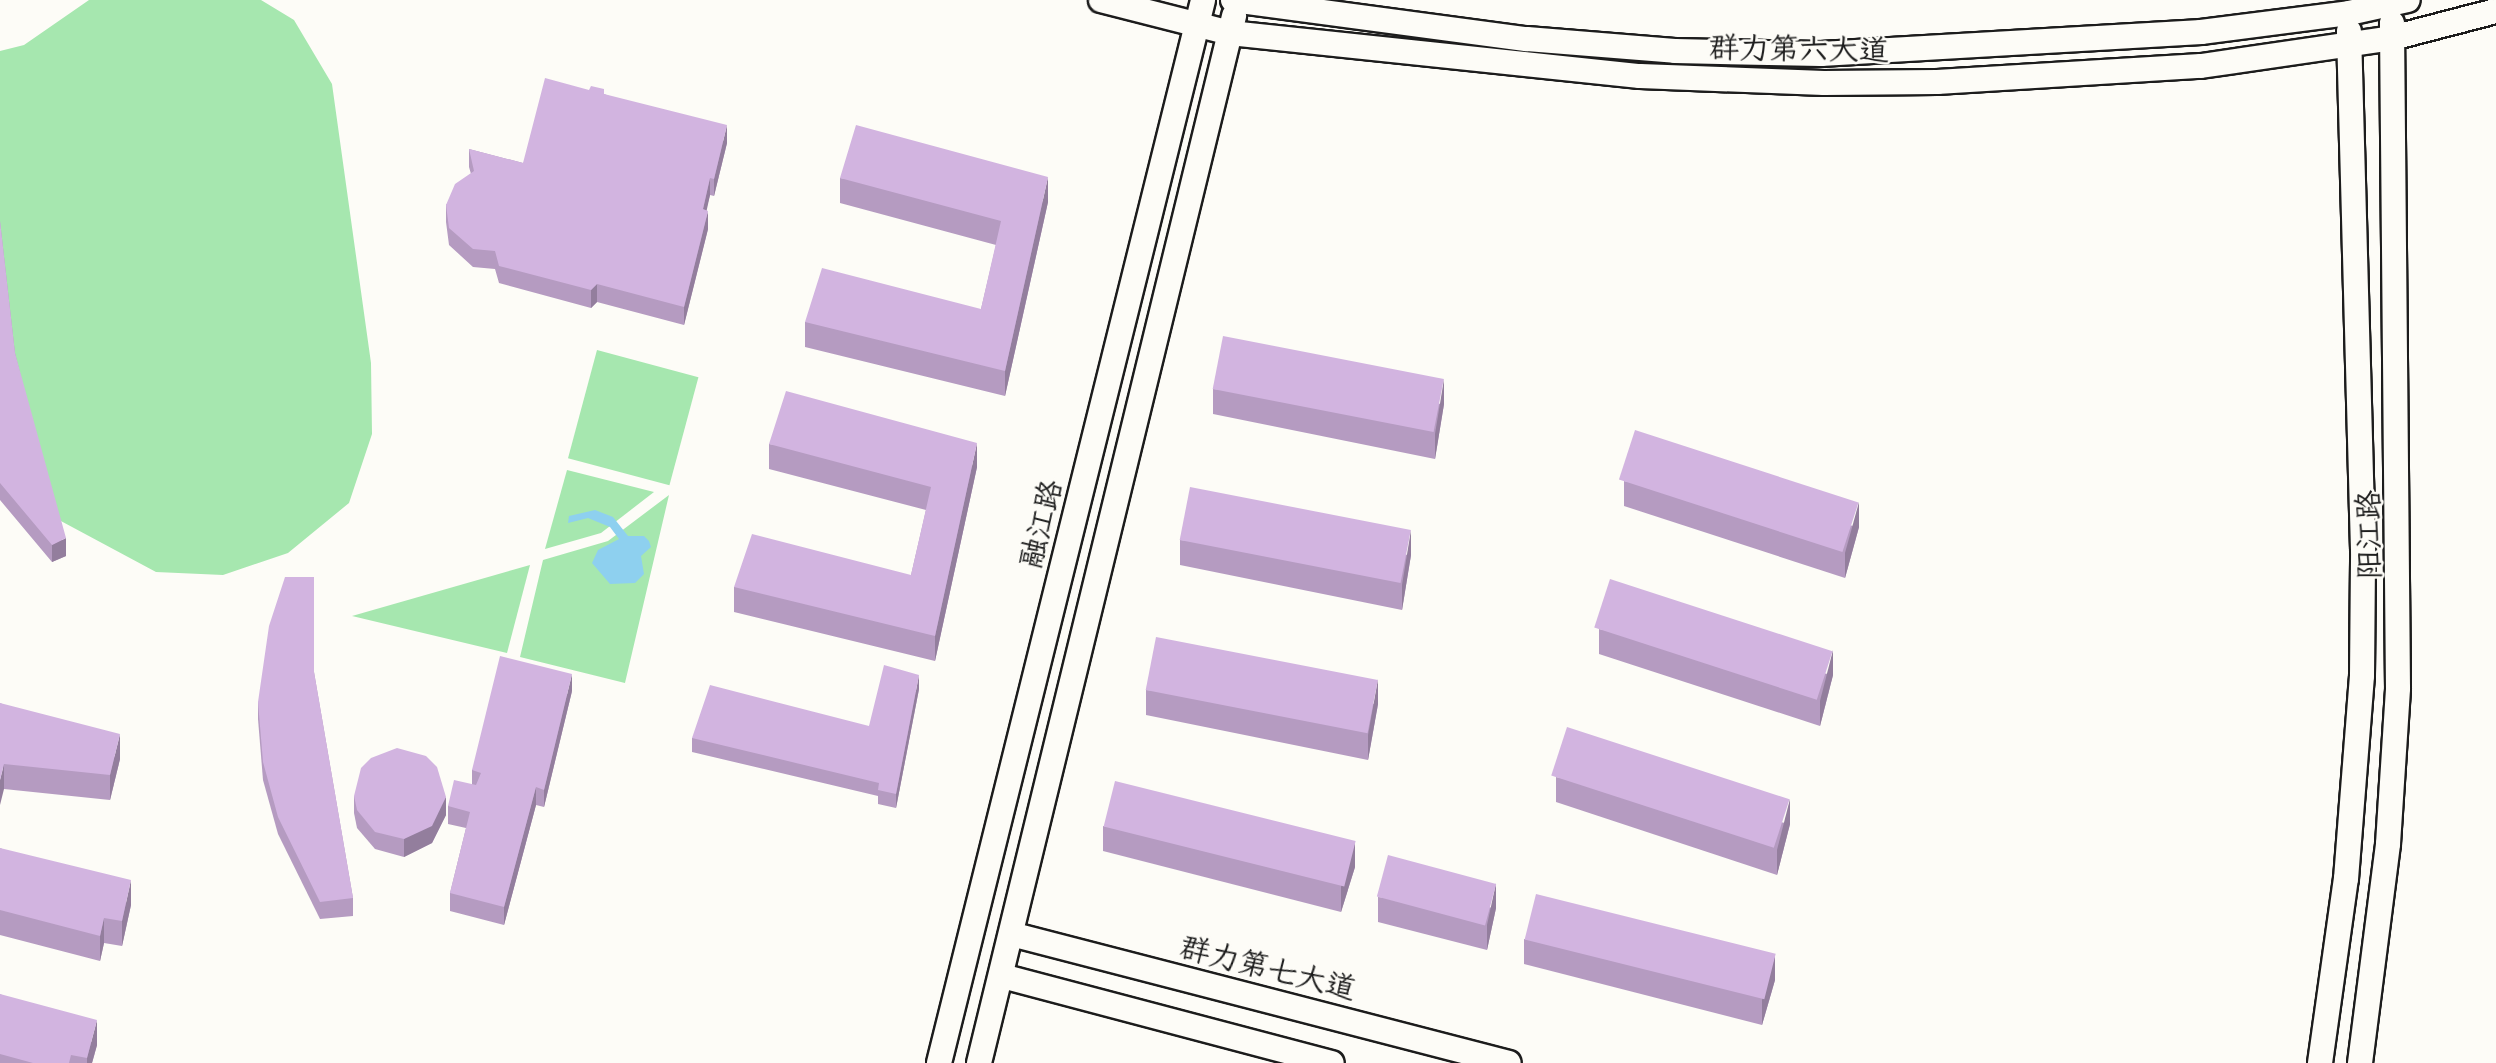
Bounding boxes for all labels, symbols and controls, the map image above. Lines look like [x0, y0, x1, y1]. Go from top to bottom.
street label: 群力第六大道 [1709, 29, 1889, 69]
street label: 融江路 [1013, 476, 1069, 572]
street label: 阳江路 [2350, 490, 2388, 580]
street label: 群力第七大道 [1176, 929, 1360, 1007]

